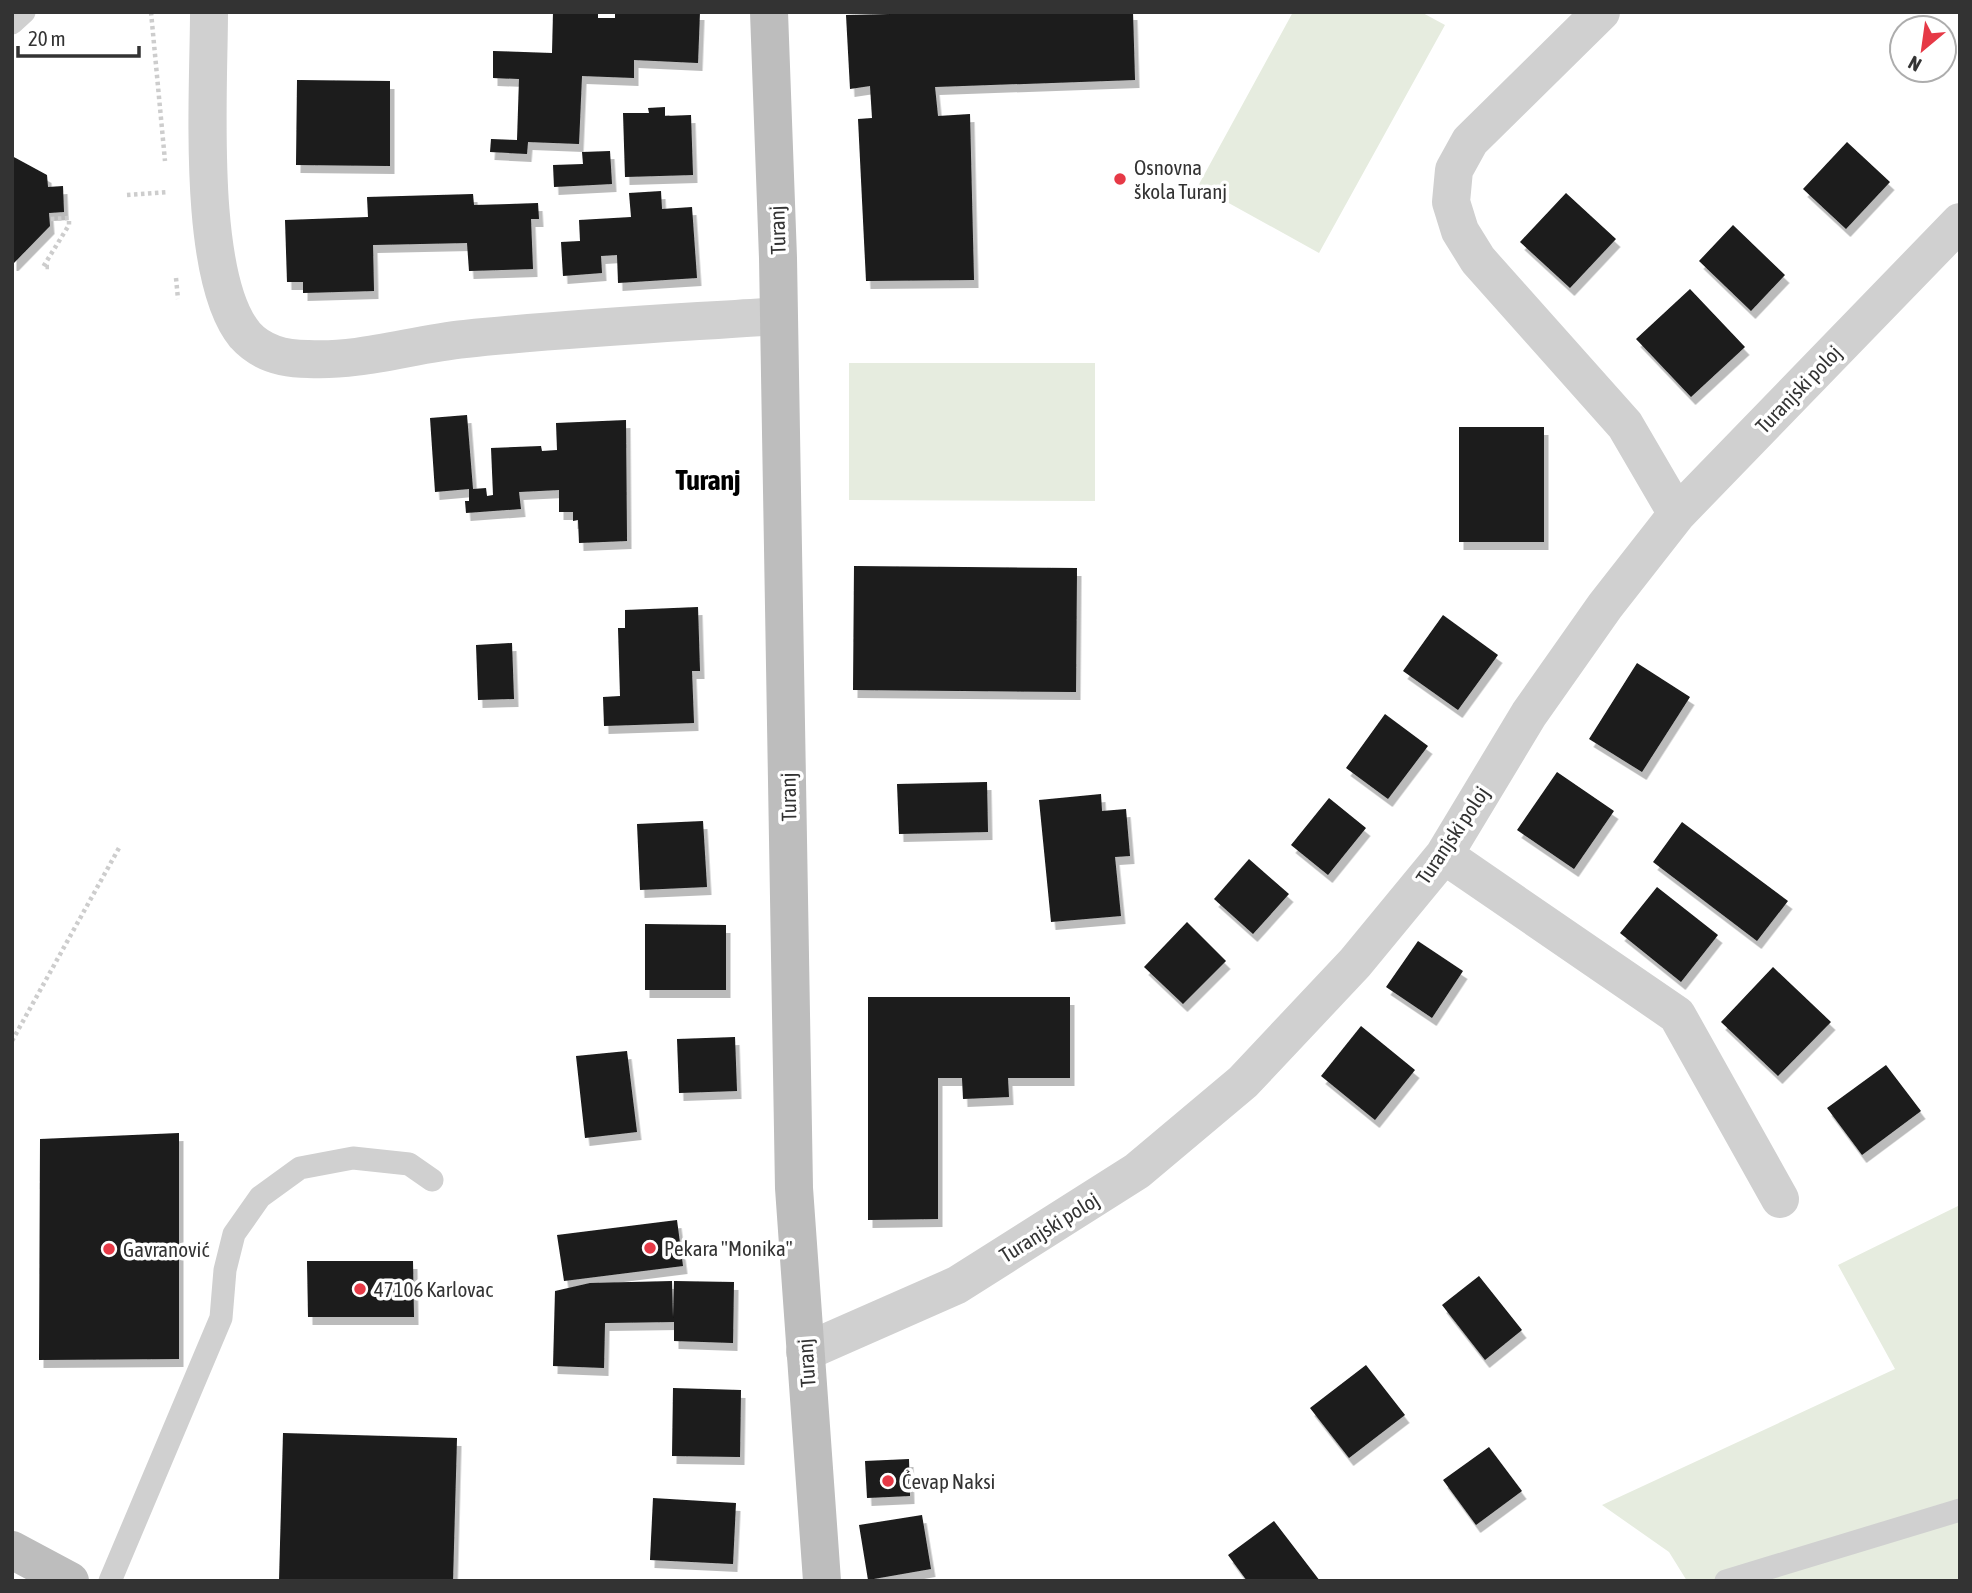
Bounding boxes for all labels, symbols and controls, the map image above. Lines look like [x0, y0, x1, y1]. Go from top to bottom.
scale bar [18, 14, 138, 58]
north arrow [1888, 14, 1958, 84]
text: 20 m [28, 26, 66, 50]
text: N [1905, 52, 1925, 76]
place label: Osnovna škola Turanj [1134, 155, 1227, 203]
marker: Osnovna škola Turanj [1112, 171, 1128, 187]
street label: Turanj [764, 205, 790, 255]
street label: Turanjski poloj [1750, 340, 1846, 438]
district label: Turanj [675, 464, 741, 496]
street label: Turanj [776, 772, 800, 822]
street label: Turanjski poloj [1411, 782, 1493, 888]
street label: Turanjski poloj [995, 1187, 1103, 1267]
place label: Pekara "Monika" [664, 1236, 793, 1260]
place label: Gavranović [123, 1237, 209, 1261]
marker: Pekara "Monika" [642, 1240, 658, 1256]
marker: Gavranović [101, 1241, 117, 1257]
place label: 47106 Karlovac [374, 1277, 493, 1301]
marker: 47106 Karlovac [352, 1281, 368, 1297]
street label: Turanj [792, 1338, 820, 1388]
place label: Ćevap Naksi [902, 1469, 995, 1493]
marker: Ćevap Naksi [880, 1473, 896, 1489]

